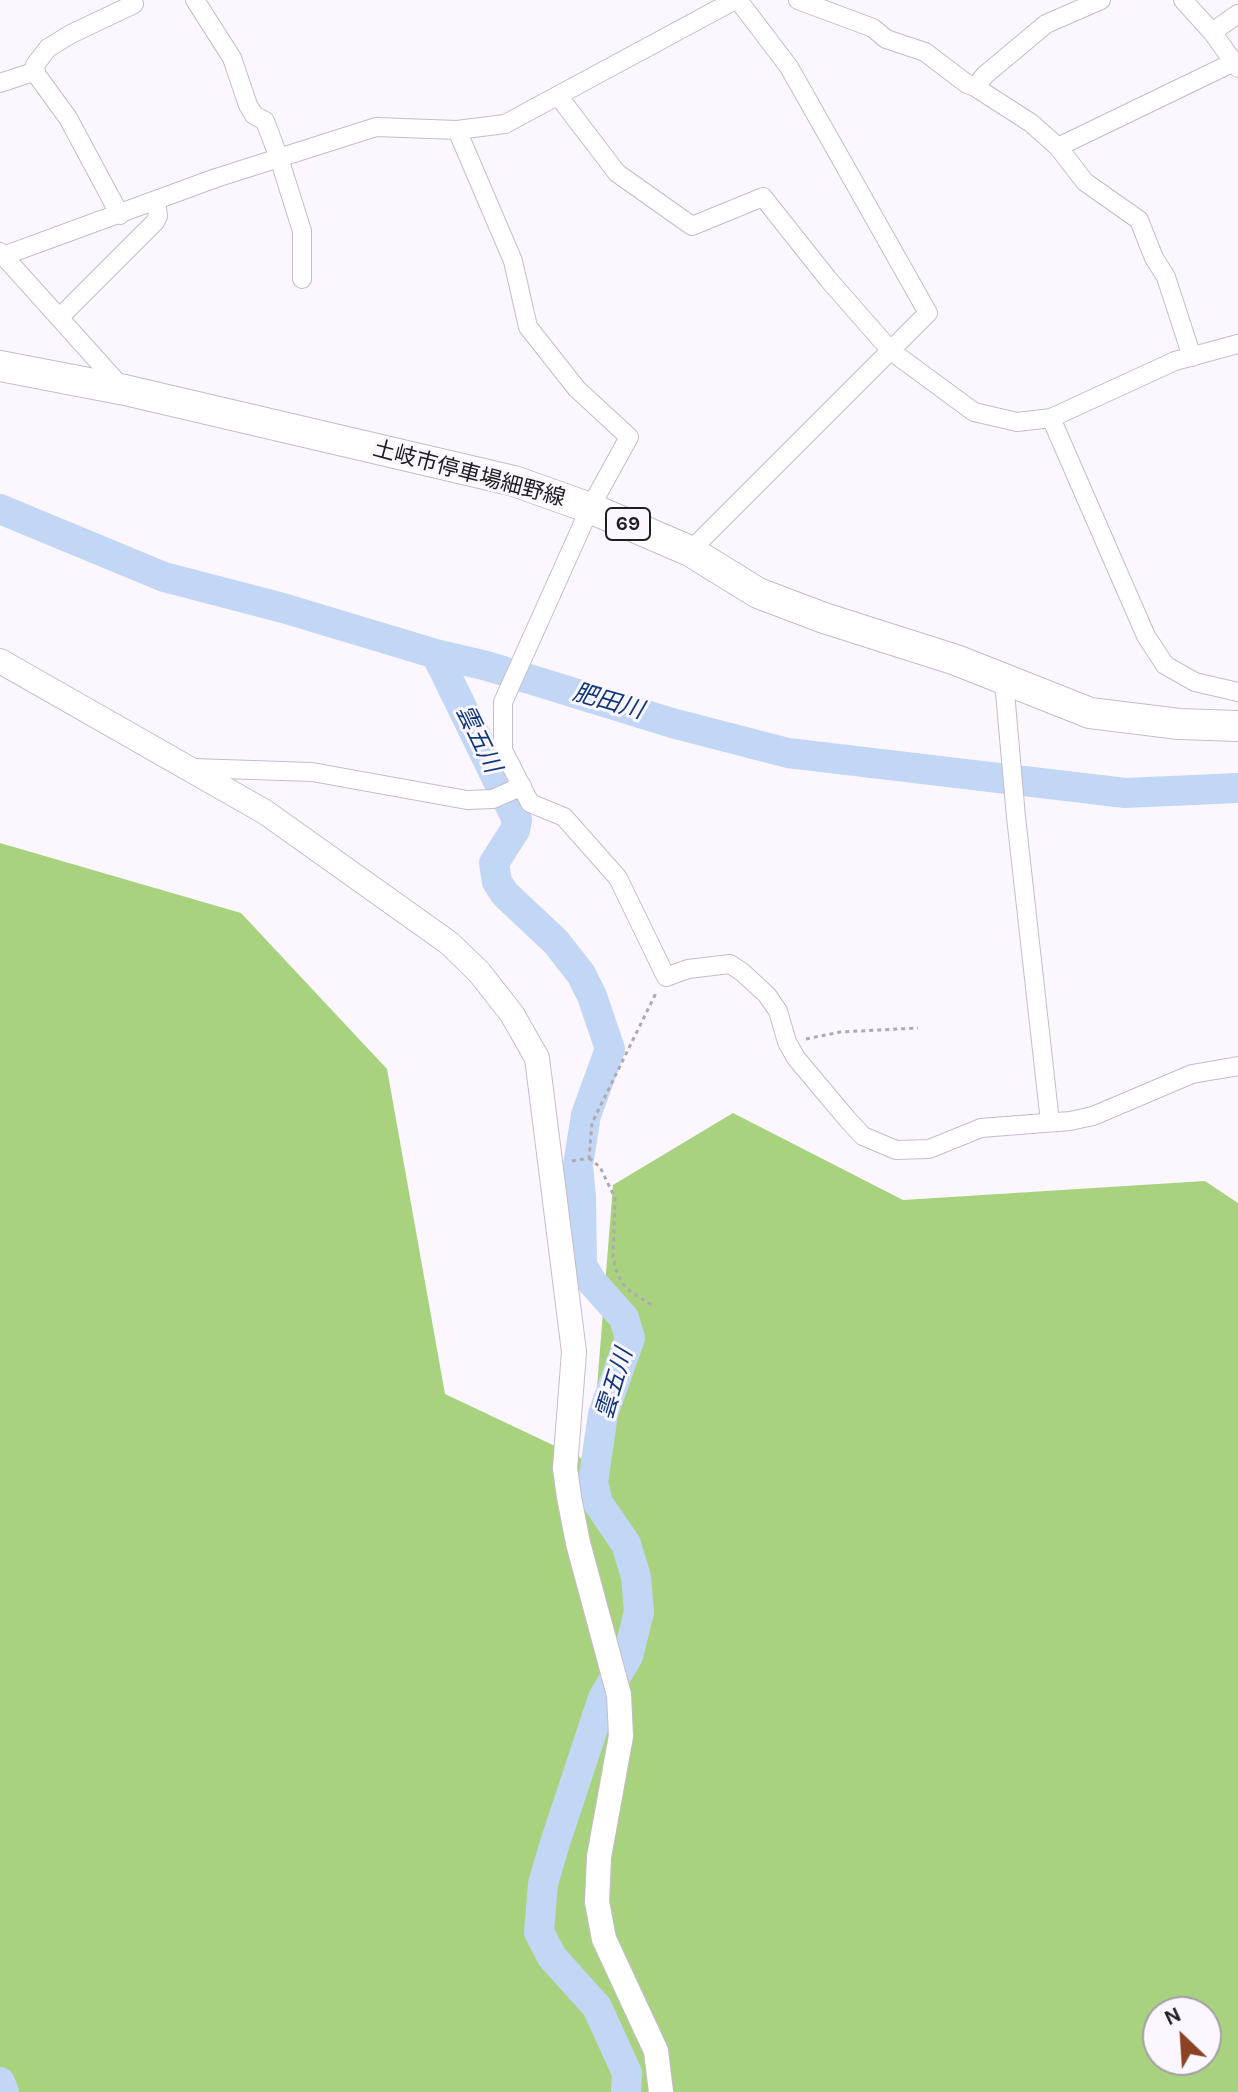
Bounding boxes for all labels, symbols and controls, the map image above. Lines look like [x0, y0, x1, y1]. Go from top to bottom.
street label: 土岐市停車場細野線 [370, 436, 568, 512]
road number: 69 [606, 508, 650, 540]
water label: 肥田川 [569, 678, 647, 726]
water label: 雲五川 [449, 700, 507, 778]
water label: 雲五川 [591, 1345, 639, 1423]
north arrow [1142, 1996, 1222, 2076]
text: N [1160, 2001, 1185, 2031]

